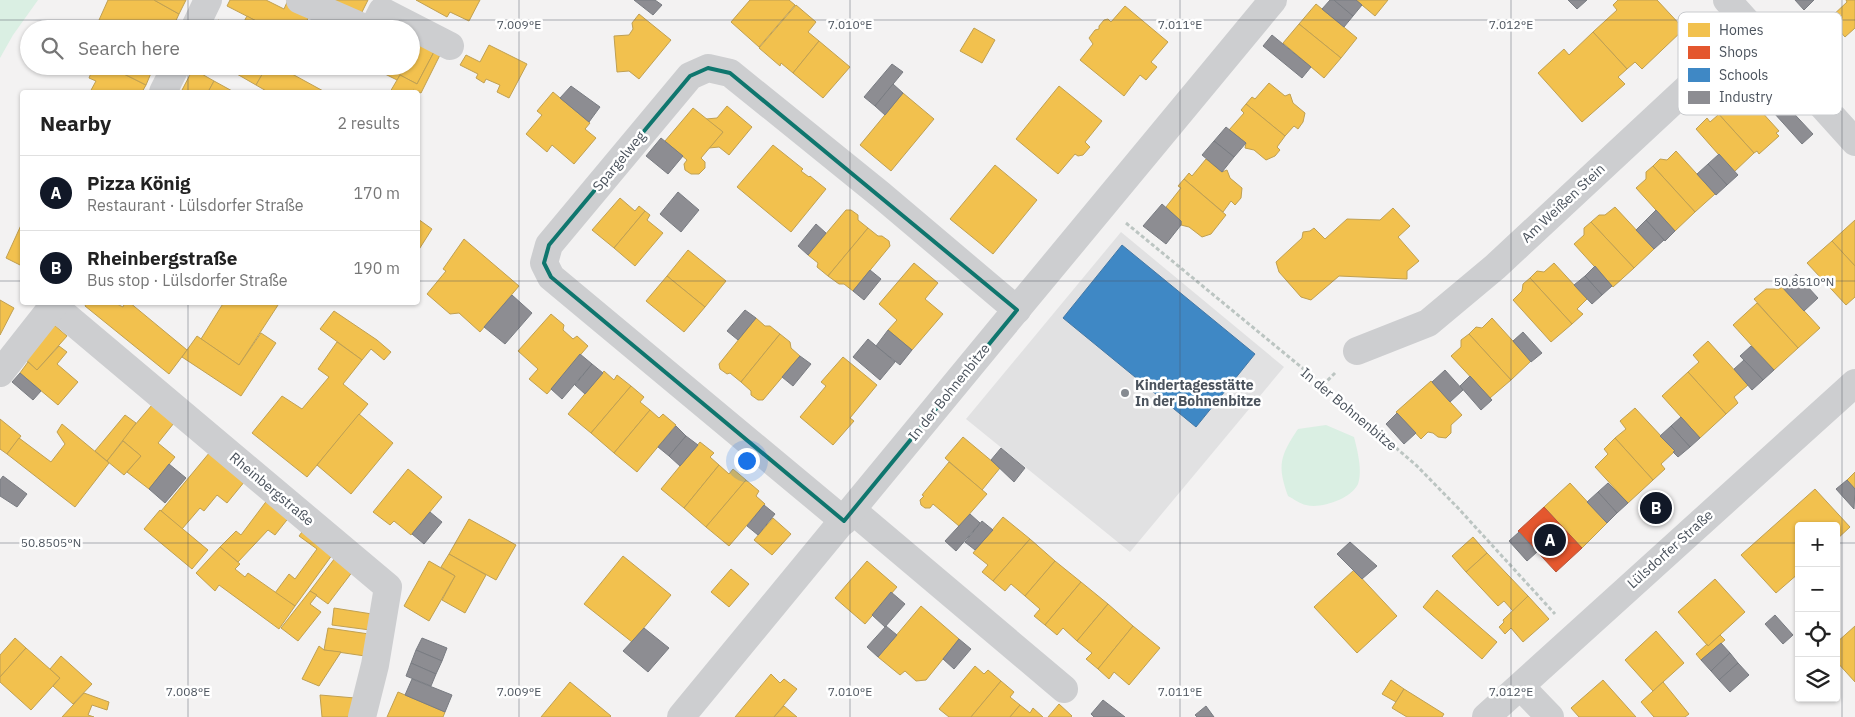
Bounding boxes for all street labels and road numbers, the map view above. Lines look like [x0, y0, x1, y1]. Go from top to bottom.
street label: Spargelweg [589, 127, 650, 195]
street label: Am Weißen Stein [1517, 160, 1609, 246]
street label: In der Bohnenbitze [904, 339, 994, 444]
street label: In der Bohnenbitze [1297, 363, 1401, 455]
street label: Rheinbergstraße [226, 448, 318, 530]
street label: Lülsdorfer Straße [1623, 505, 1717, 592]

